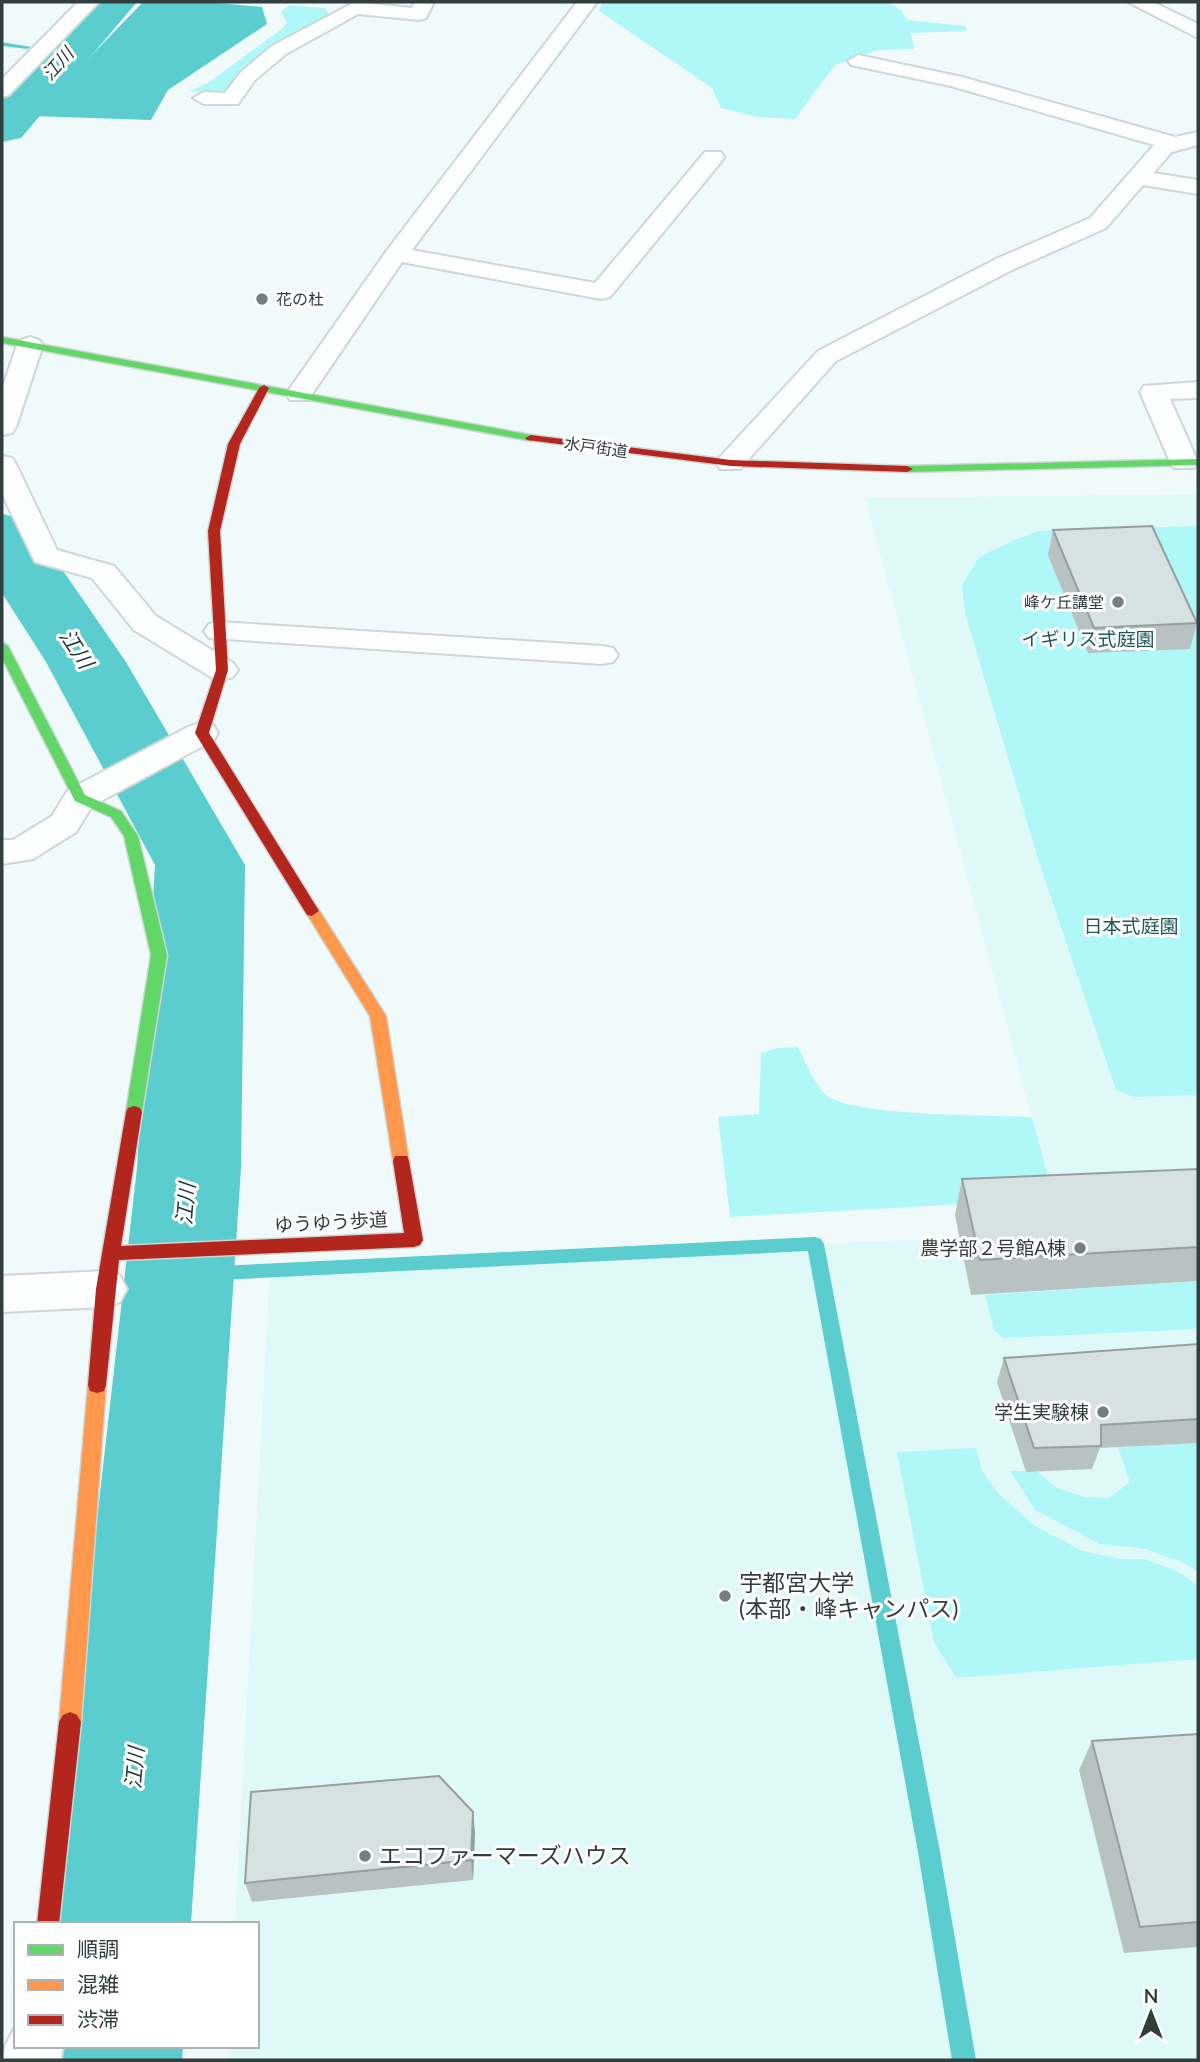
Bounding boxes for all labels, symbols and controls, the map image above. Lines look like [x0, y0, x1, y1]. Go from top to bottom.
water label: 江川 [37, 41, 79, 84]
place label: 花の杜 [276, 289, 324, 308]
marker: 花の杜 [254, 291, 270, 307]
street label: 水戸街道 [563, 433, 629, 460]
place label: 峰ケ丘講堂 [1024, 592, 1104, 611]
marker: 峰ケ丘講堂 [1110, 594, 1126, 610]
water label: 江川 [55, 624, 100, 674]
park label: イギリス式庭園 [1021, 627, 1155, 650]
park label: 日本式庭園 [1083, 914, 1179, 937]
water label: 江川 [170, 1180, 199, 1226]
street label: ゆうゆう歩道 [273, 1207, 389, 1236]
place label: 農学部２号館A棟 [920, 1236, 1066, 1259]
marker: 農学部２号館A棟 [1072, 1240, 1088, 1256]
place label: 学生実験棟 [994, 1400, 1089, 1423]
marker: 学生実験棟 [1095, 1404, 1111, 1420]
place label: 宇都宮大学 (本部・峰キャンパス) [739, 1568, 958, 1622]
marker: 宇都宮大学 (本部・峰キャンパス) [717, 1588, 733, 1604]
water label: 江川 [119, 1744, 148, 1790]
place label: エコファーマーズハウス [379, 1841, 631, 1869]
marker: エコファーマーズハウス [357, 1848, 373, 1864]
legend [14, 1922, 259, 2048]
text: 順調 [77, 1936, 119, 1961]
text: 混雑 [77, 1971, 119, 1996]
north arrow [1116, 1978, 1186, 2048]
text: N [1144, 1984, 1158, 2007]
text: 渋滞 [77, 2006, 119, 2031]

